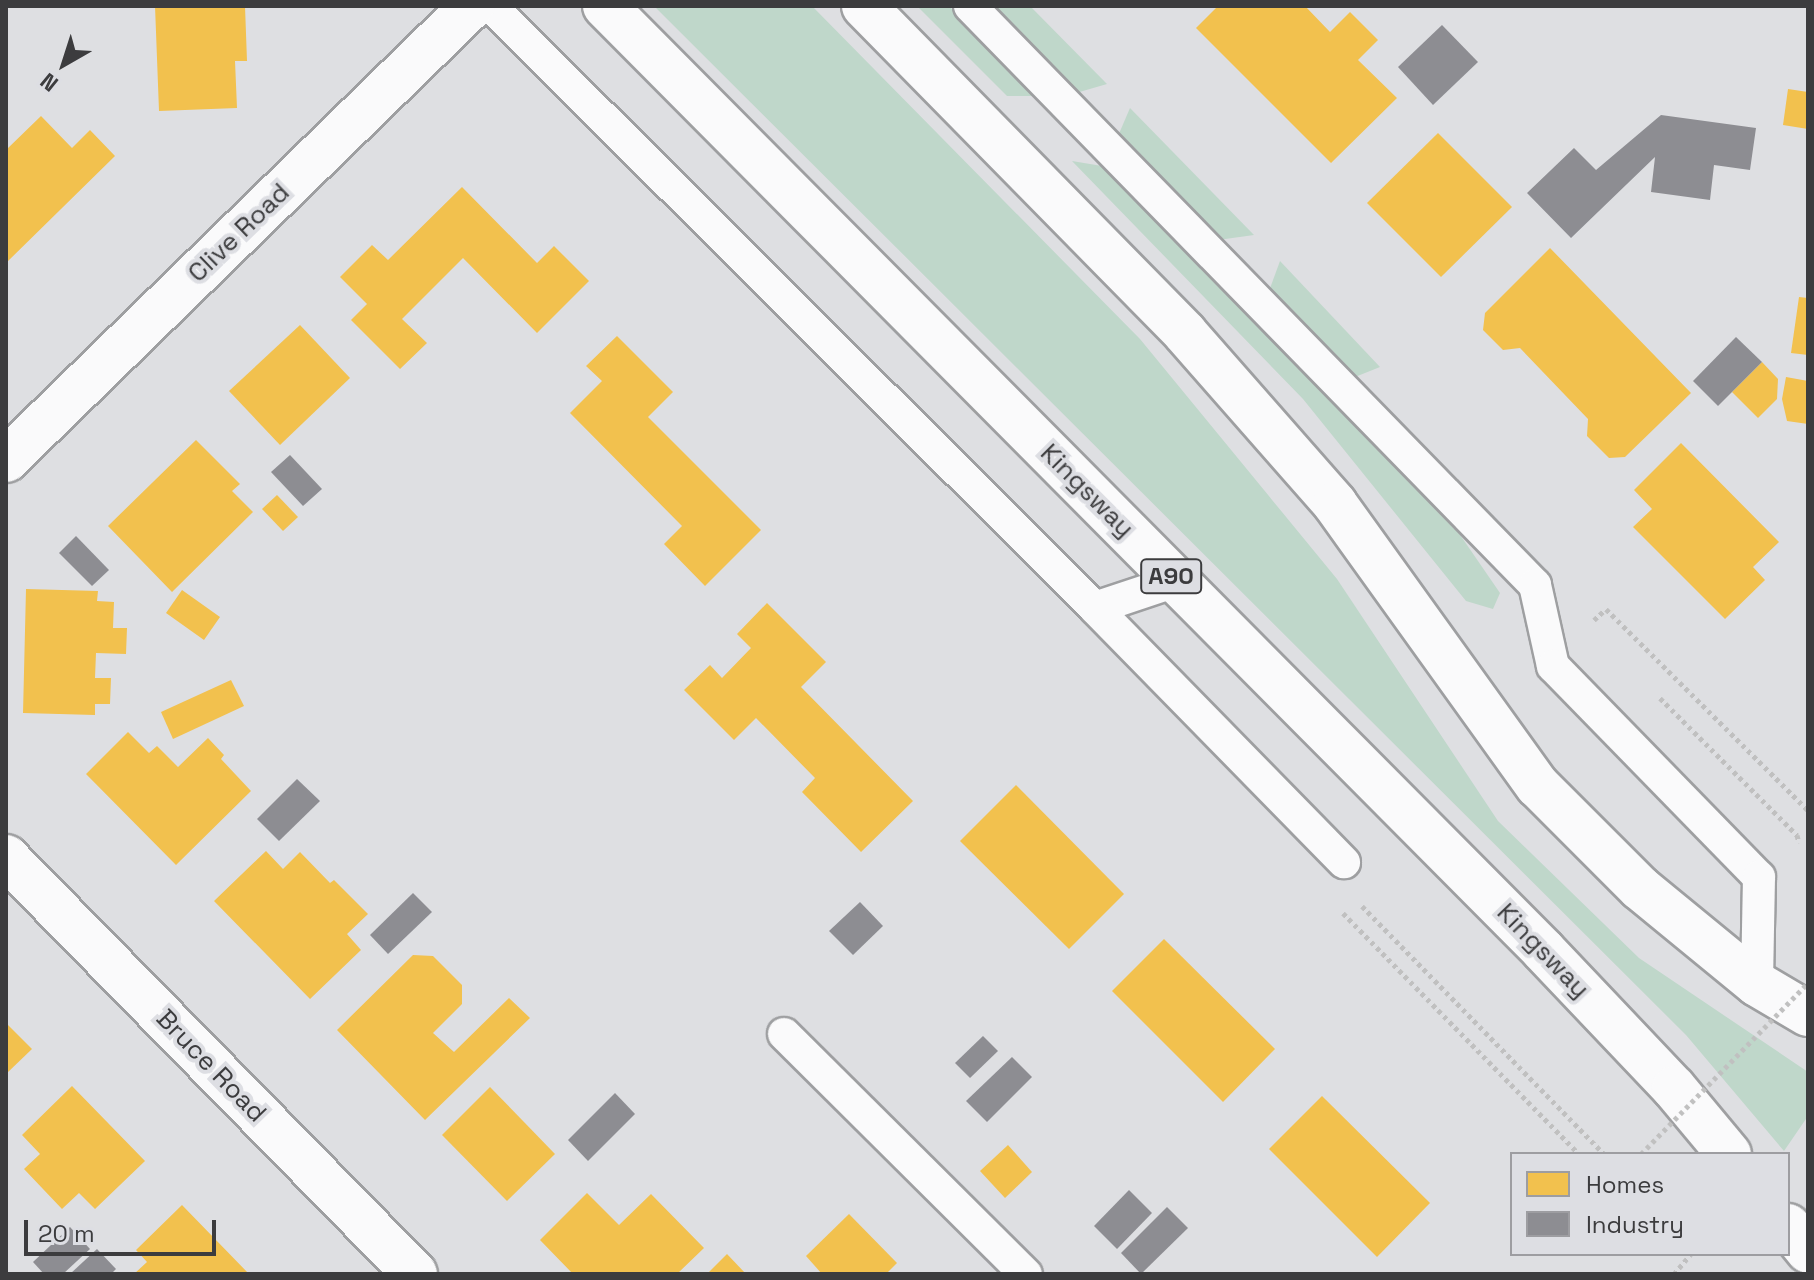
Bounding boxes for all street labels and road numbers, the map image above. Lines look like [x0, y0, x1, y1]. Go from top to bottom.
street label: Clive Road [182, 177, 296, 289]
street label: Kingsway [1034, 438, 1140, 544]
road number: A90 [1139, 556, 1203, 596]
street label: Kingsway [1490, 897, 1596, 1005]
street label: Bruce Road [150, 1003, 272, 1129]

